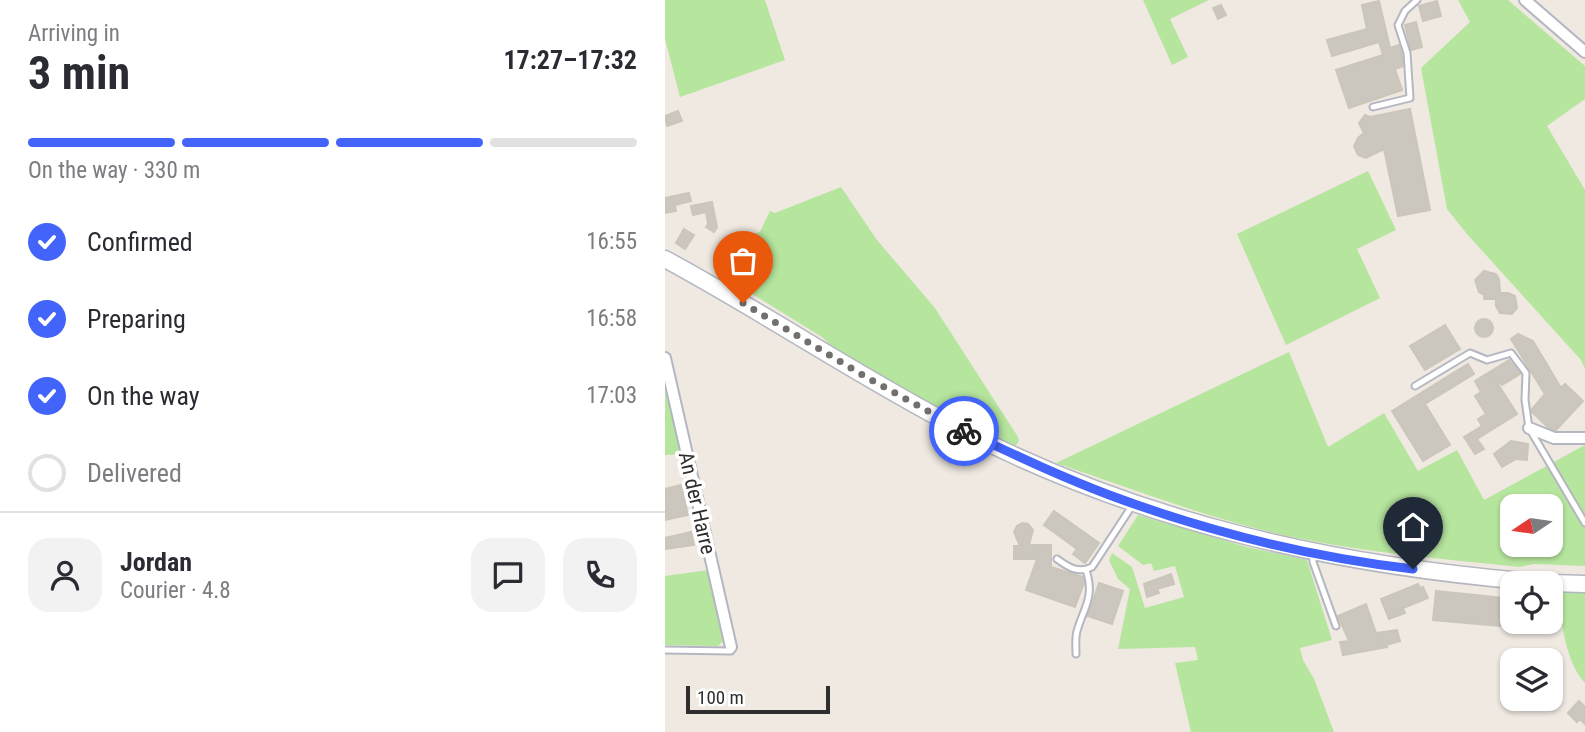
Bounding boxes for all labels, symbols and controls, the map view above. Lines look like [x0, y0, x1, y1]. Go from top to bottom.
text: Arriving in [28, 20, 120, 47]
text: 17:27–17:32 [503, 45, 637, 75]
text: 3 min [28, 46, 130, 100]
text: On the way · 330 m [28, 157, 200, 184]
icon: check [28, 223, 66, 261]
text: Confirmed [87, 227, 193, 257]
text: 16:55 [586, 228, 637, 255]
pin [713, 231, 773, 303]
icon: bag [724, 242, 762, 280]
icon: check [28, 300, 66, 338]
text: Preparing [87, 304, 186, 334]
text: 16:58 [586, 305, 637, 332]
icon: check [28, 377, 66, 415]
text: On the way [87, 381, 200, 411]
text: 17:03 [586, 382, 637, 409]
courier [929, 396, 999, 466]
icon: bike [945, 412, 983, 450]
street label: An der Harre [674, 450, 720, 557]
text: Delivered [87, 458, 182, 488]
north arrow [1500, 494, 1563, 556]
map controls [1500, 494, 1563, 711]
pin [1383, 497, 1443, 569]
icon: home [1394, 508, 1432, 546]
button: person [28, 538, 102, 612]
button: chat [471, 538, 545, 612]
button: phone [563, 538, 637, 612]
text: Jordan [120, 547, 192, 577]
button: locate [1500, 571, 1563, 634]
text: Courier · 4.8 [120, 577, 231, 604]
button: layers [1500, 648, 1563, 711]
scale bar [686, 683, 829, 715]
text: 100 m [697, 686, 744, 709]

